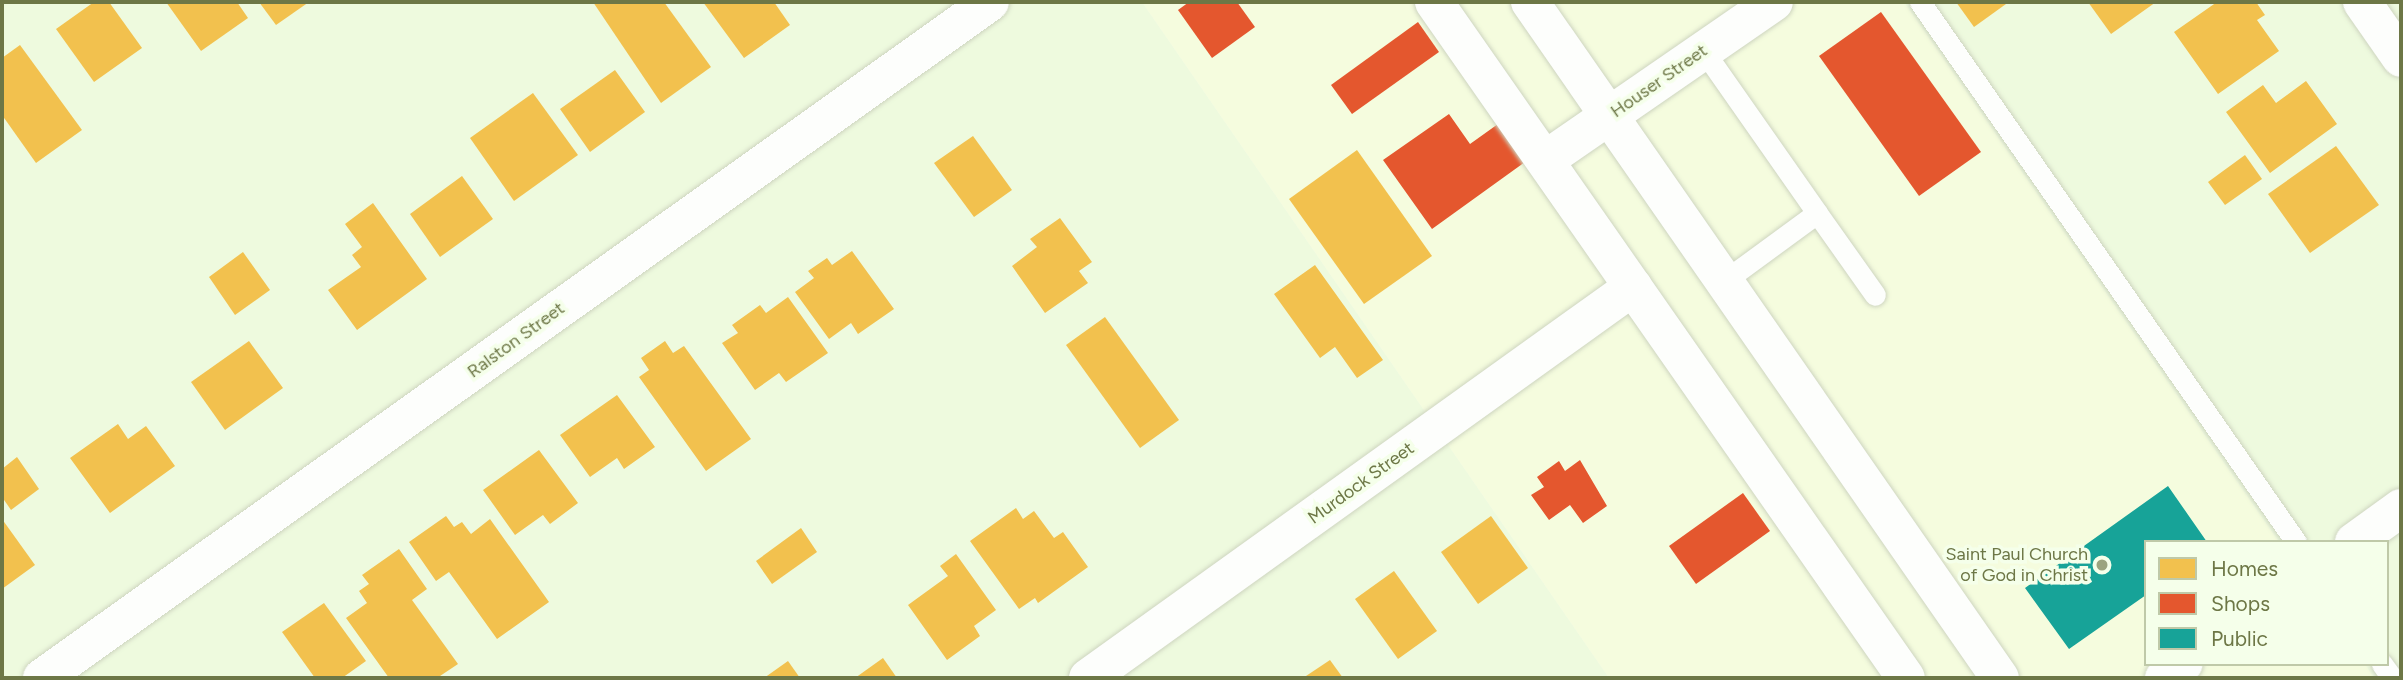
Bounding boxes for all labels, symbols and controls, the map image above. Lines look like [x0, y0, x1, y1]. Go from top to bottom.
street label: Houser Street [1606, 40, 1712, 122]
street label: Ralston Street [463, 297, 569, 383]
street label: Murdock Street [1304, 437, 1418, 529]
legend [2144, 540, 2389, 666]
place label: Saint Paul Church of God in Christ [1945, 544, 2088, 586]
text: Homes [2211, 556, 2278, 581]
marker: Saint Paul Church of God in Christ [2094, 557, 2110, 573]
text: Shops [2211, 591, 2270, 616]
text: Public [2211, 626, 2268, 651]

